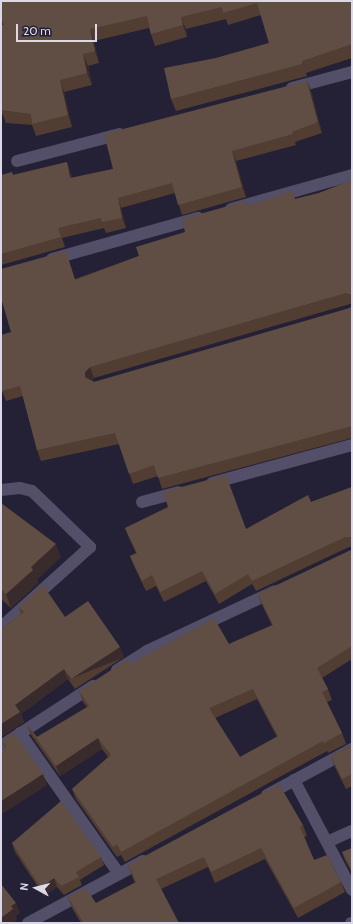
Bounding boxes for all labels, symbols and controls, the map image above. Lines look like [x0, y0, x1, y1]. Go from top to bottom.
scale bar [18, 16, 99, 42]
text: 20 m [23, 23, 51, 38]
north arrow [16, 868, 56, 908]
text: N [17, 882, 32, 891]

